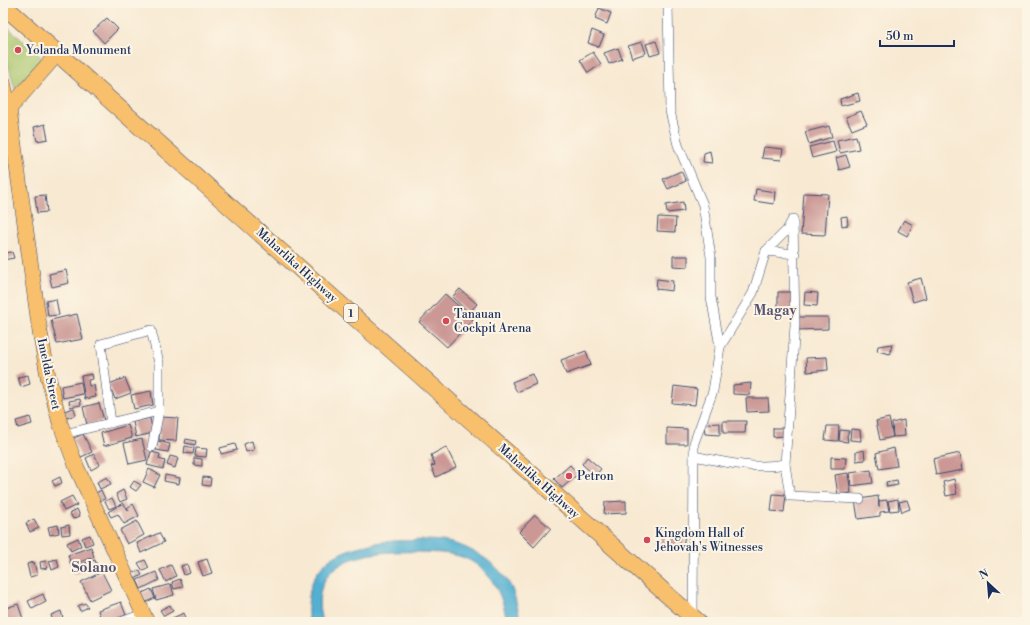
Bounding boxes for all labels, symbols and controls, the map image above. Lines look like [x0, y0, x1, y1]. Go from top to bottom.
scale bar [880, 22, 954, 48]
text: 50 m [886, 29, 914, 44]
place label: Yolanda Monument [25, 43, 132, 58]
marker: Yolanda Monument [13, 45, 23, 55]
street label: Maharlika Highway [253, 225, 341, 306]
district label: Magay [753, 302, 798, 320]
road number: 1 [344, 304, 358, 322]
place label: Tanauan Cockpit Arena [454, 307, 532, 336]
marker: Tanauan Cockpit Arena [441, 316, 451, 326]
street label: Imelda Street [34, 337, 64, 412]
street label: Maharlika Highway [495, 441, 583, 522]
place label: Petron [577, 469, 614, 484]
marker: Petron [564, 471, 574, 481]
place label: Kingdom Hall of Jehovah's Witnesses [654, 526, 763, 555]
marker: Kingdom Hall of Jehovah's Witnesses [642, 535, 652, 545]
district label: Solano [71, 559, 117, 577]
north arrow [968, 563, 1008, 603]
text: N [977, 567, 991, 583]

